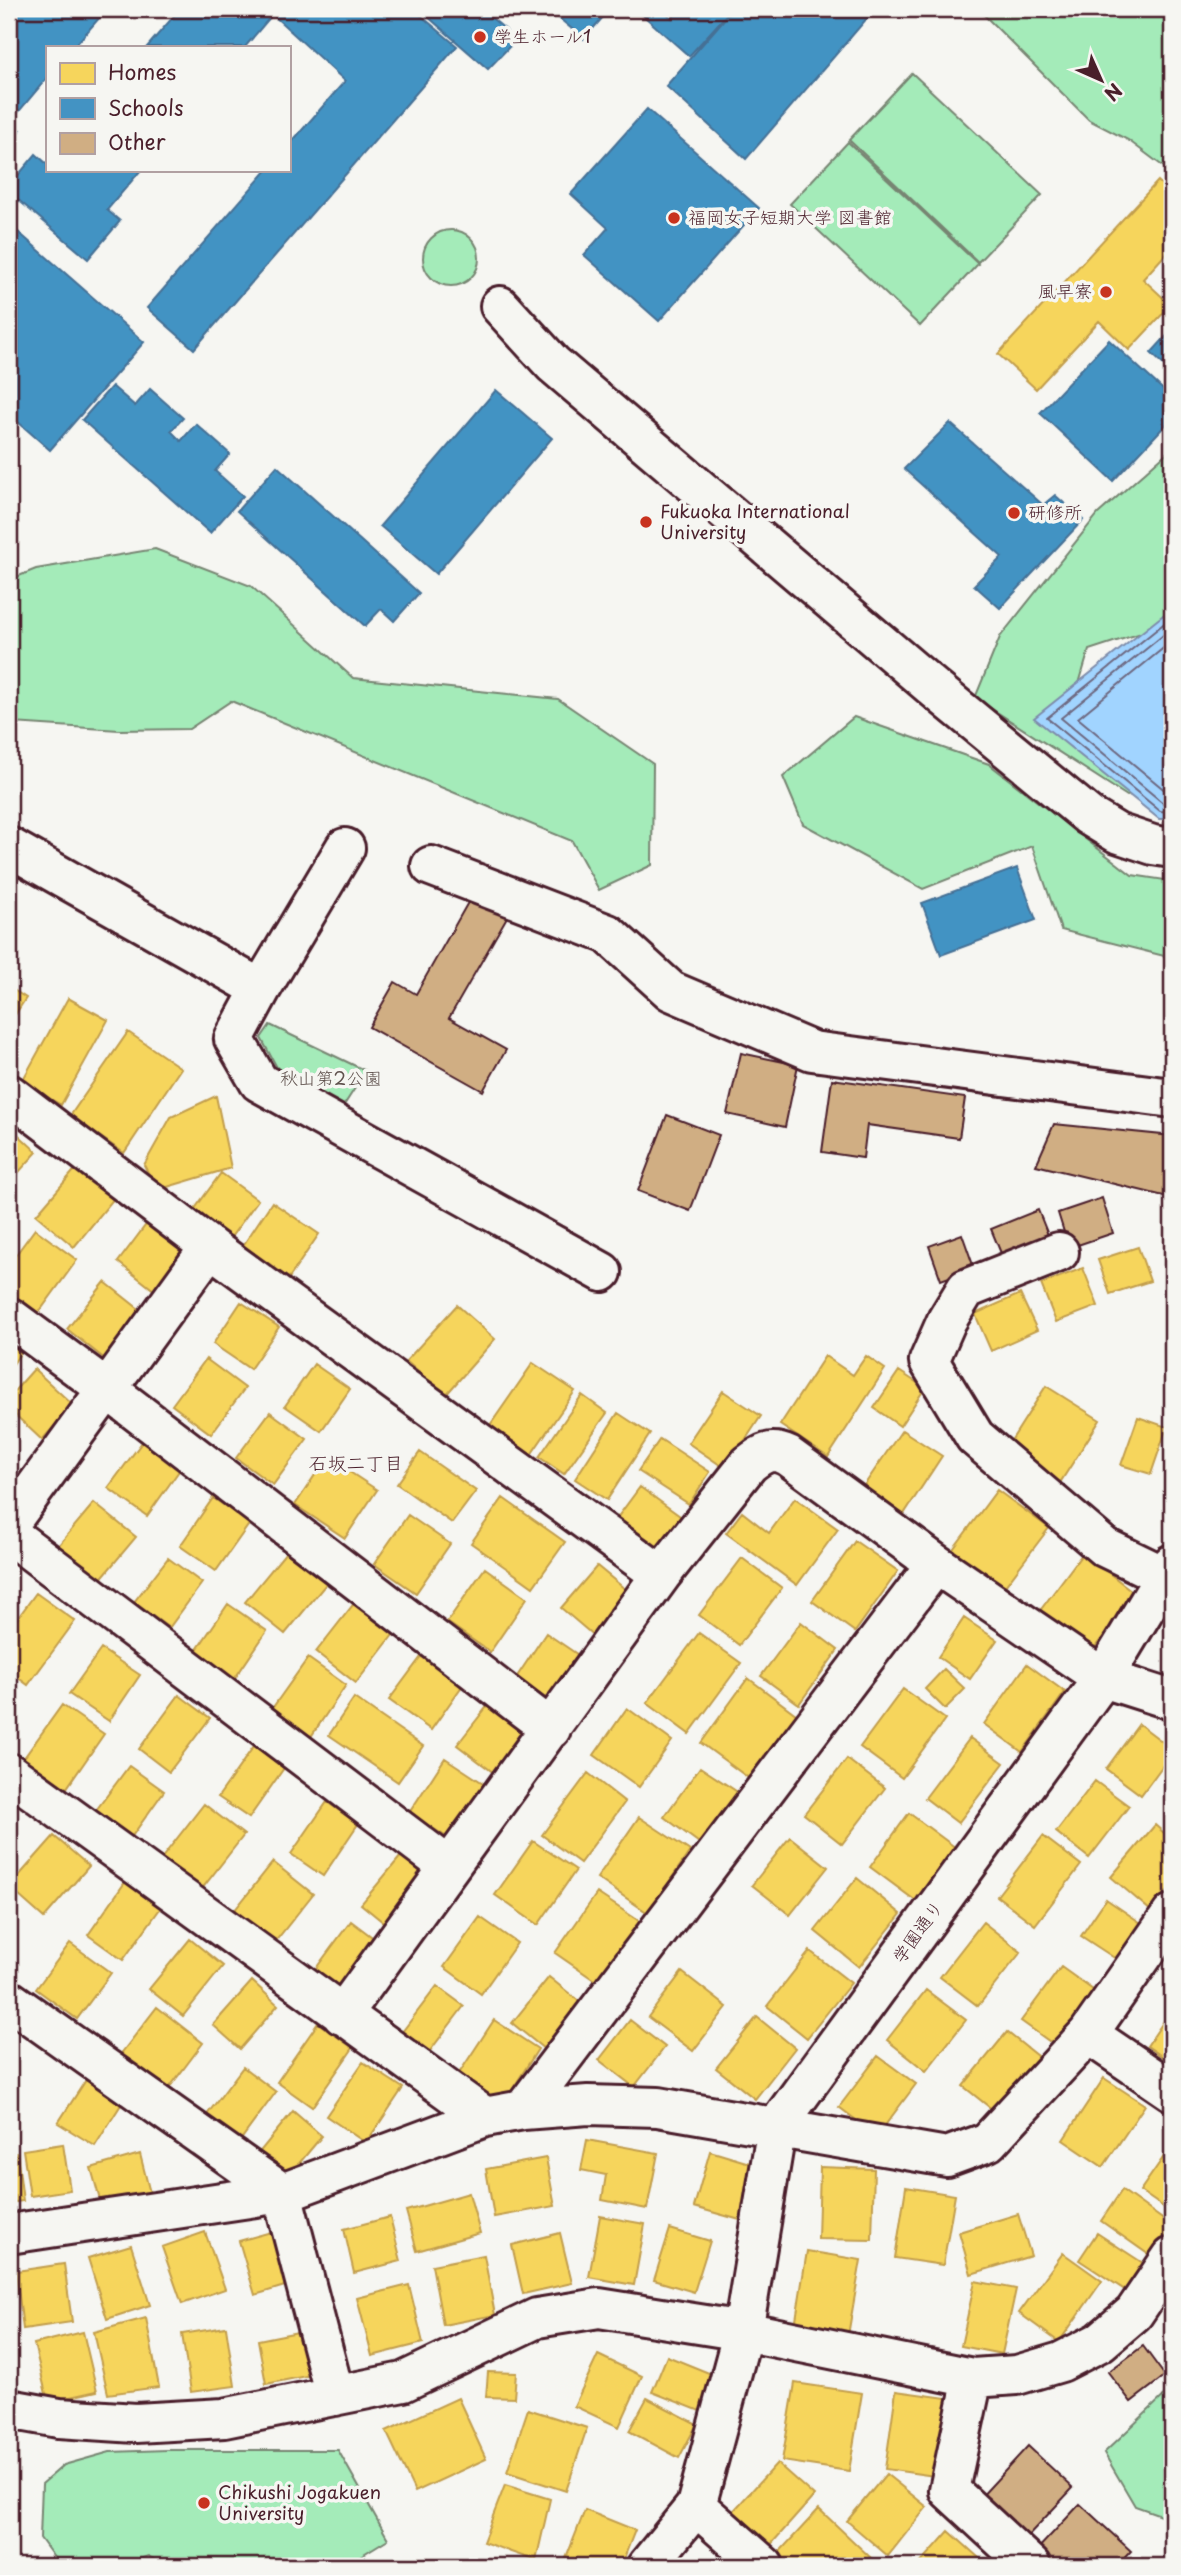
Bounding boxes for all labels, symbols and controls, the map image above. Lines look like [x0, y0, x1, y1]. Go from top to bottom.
place label: 学生ホール1 [494, 22, 591, 49]
marker: 学生ホール1 [472, 29, 488, 45]
legend [46, 46, 290, 172]
north arrow [1066, 46, 1136, 116]
text: Homes [108, 55, 176, 87]
text: N [1099, 78, 1129, 108]
text: Schools [108, 91, 184, 123]
text: Other [108, 125, 166, 157]
place label: 福岡女子短期大学 図書館 [688, 203, 892, 230]
marker: 福岡女子短期大学 図書館 [666, 210, 682, 226]
place label: 風早寮 [1038, 277, 1092, 304]
marker: 風早寮 [1098, 284, 1114, 300]
place label: Fukuoka International University [660, 497, 850, 545]
place label: 研修所 [1028, 498, 1082, 525]
marker: 研修所 [1006, 505, 1022, 521]
marker: Fukuoka International University [638, 514, 654, 530]
park label: 秋山第2公園 [280, 1064, 382, 1091]
district label: 石坂二丁目 [308, 1448, 404, 1476]
street label: 学園通り [885, 1894, 949, 1968]
place label: Chikushi Jogakuen University [218, 2478, 381, 2526]
marker: Chikushi Jogakuen University [196, 2495, 212, 2511]

